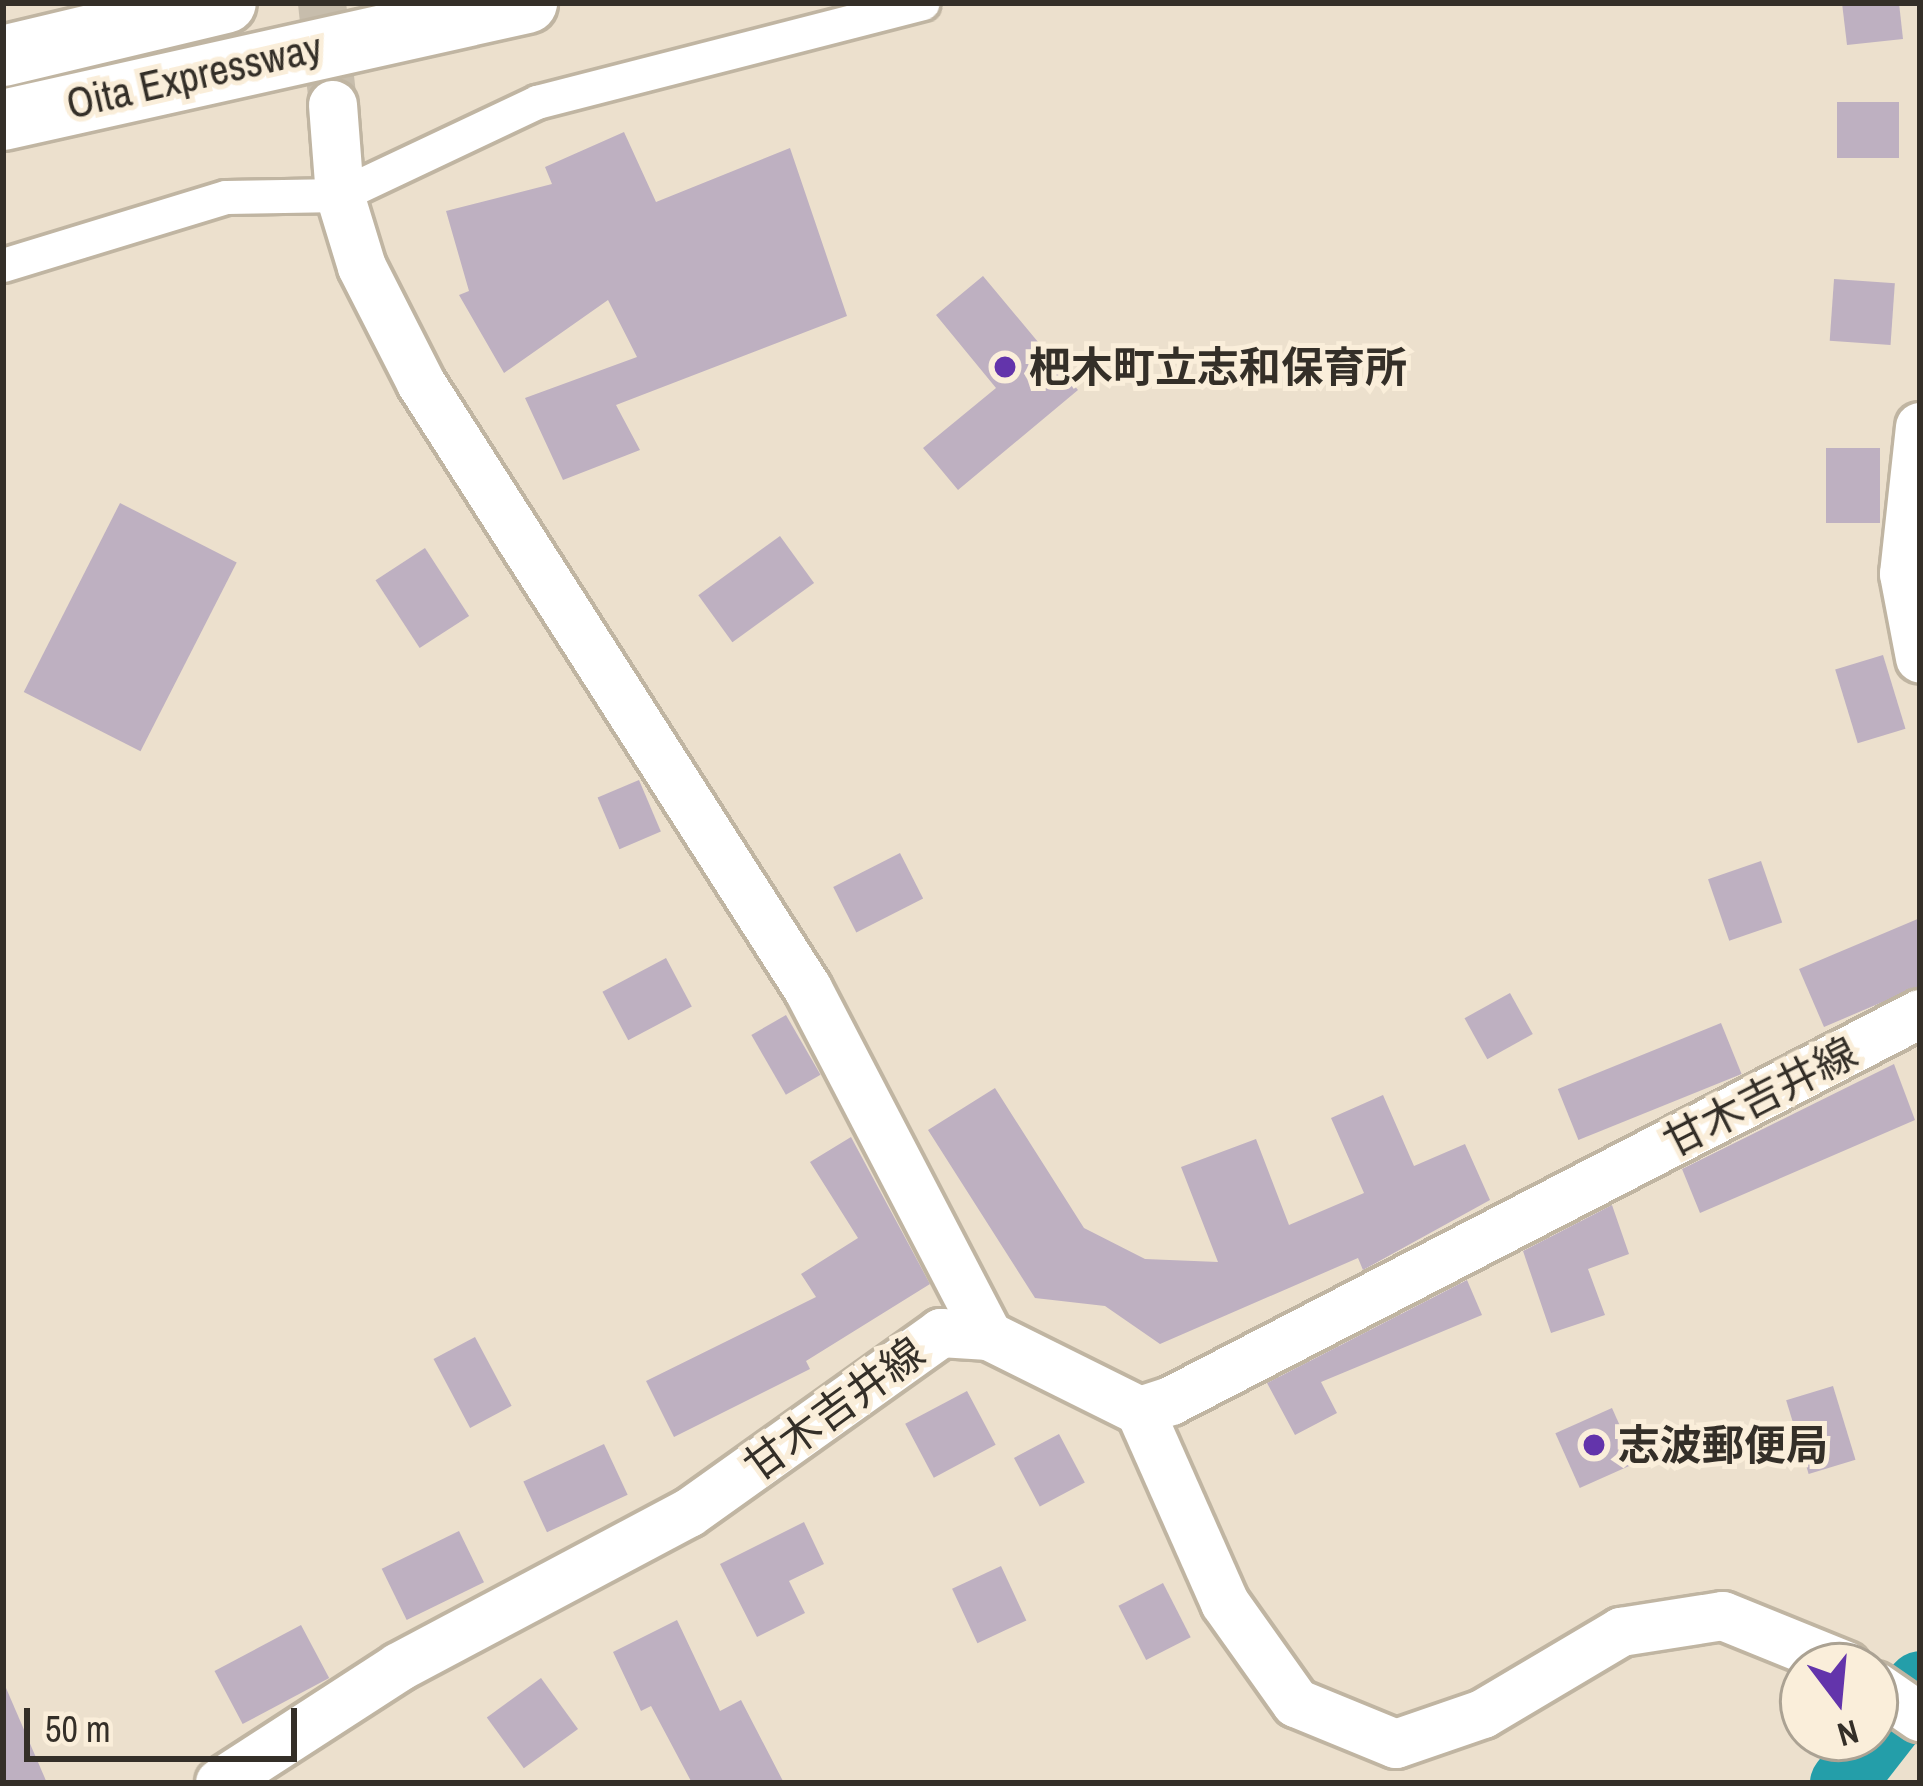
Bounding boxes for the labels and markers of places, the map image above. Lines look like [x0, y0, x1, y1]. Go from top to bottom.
place label: 杷木町立志和保育所 [1029, 342, 1407, 392]
marker: 杷木町立志和保育所 [992, 354, 1018, 380]
place label: 志波郵便局 [1618, 1420, 1828, 1470]
marker: 志波郵便局 [1581, 1432, 1607, 1458]

